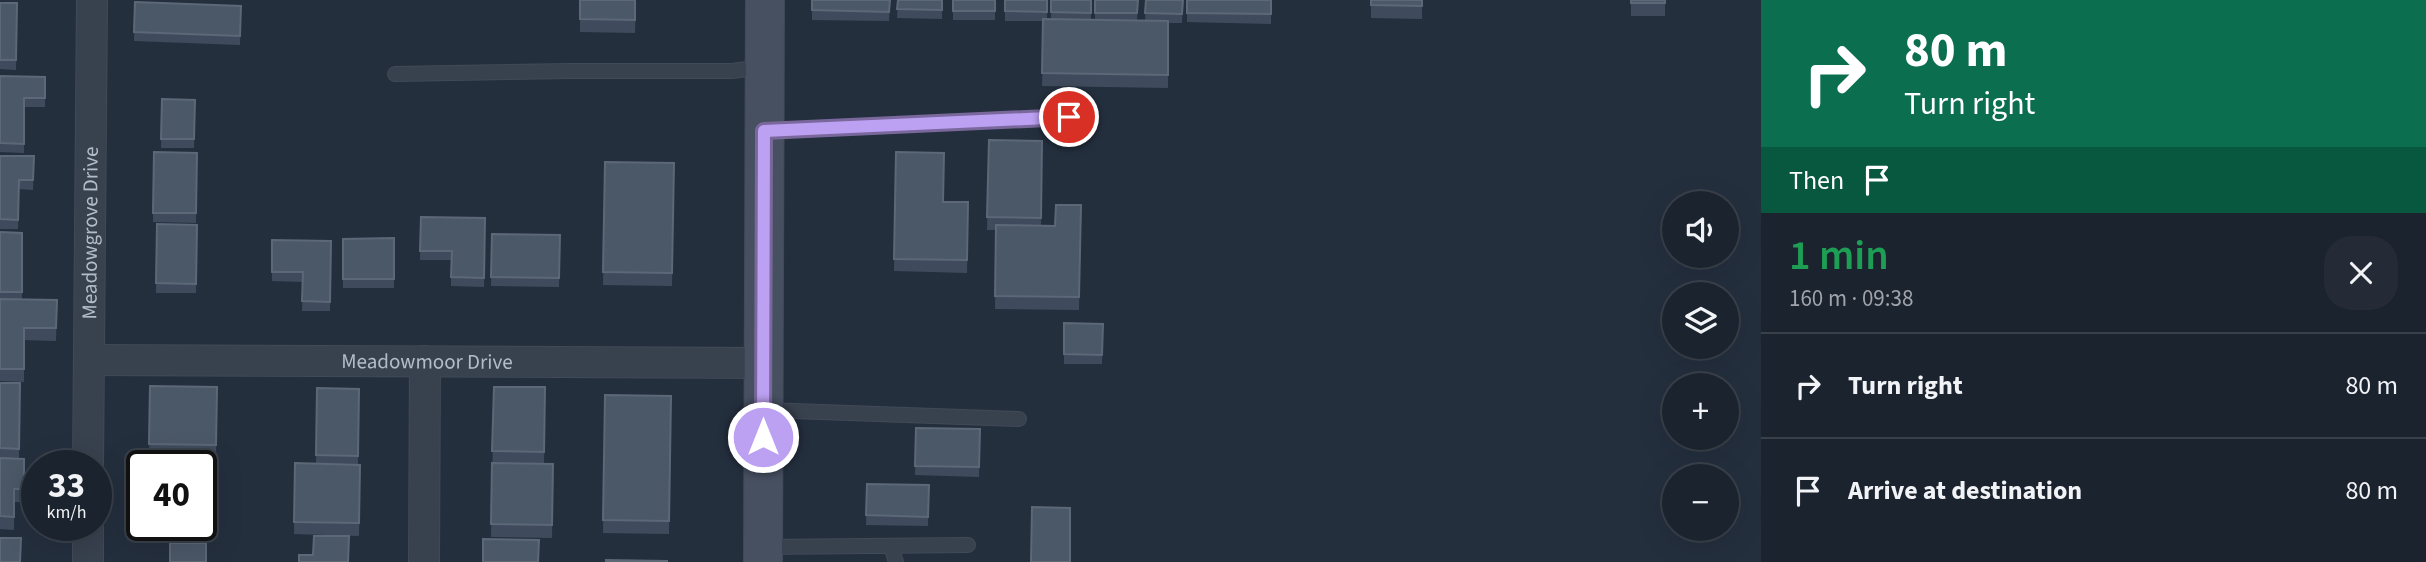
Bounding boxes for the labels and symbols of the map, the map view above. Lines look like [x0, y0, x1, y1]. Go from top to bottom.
pin [1039, 87, 1099, 147]
street label: Meadowgrove Drive [74, 146, 106, 320]
street label: Meadowmoor Drive [341, 346, 513, 377]
position arrow [726, 400, 800, 474]
speed limit sign: 40 [126, 450, 217, 541]

